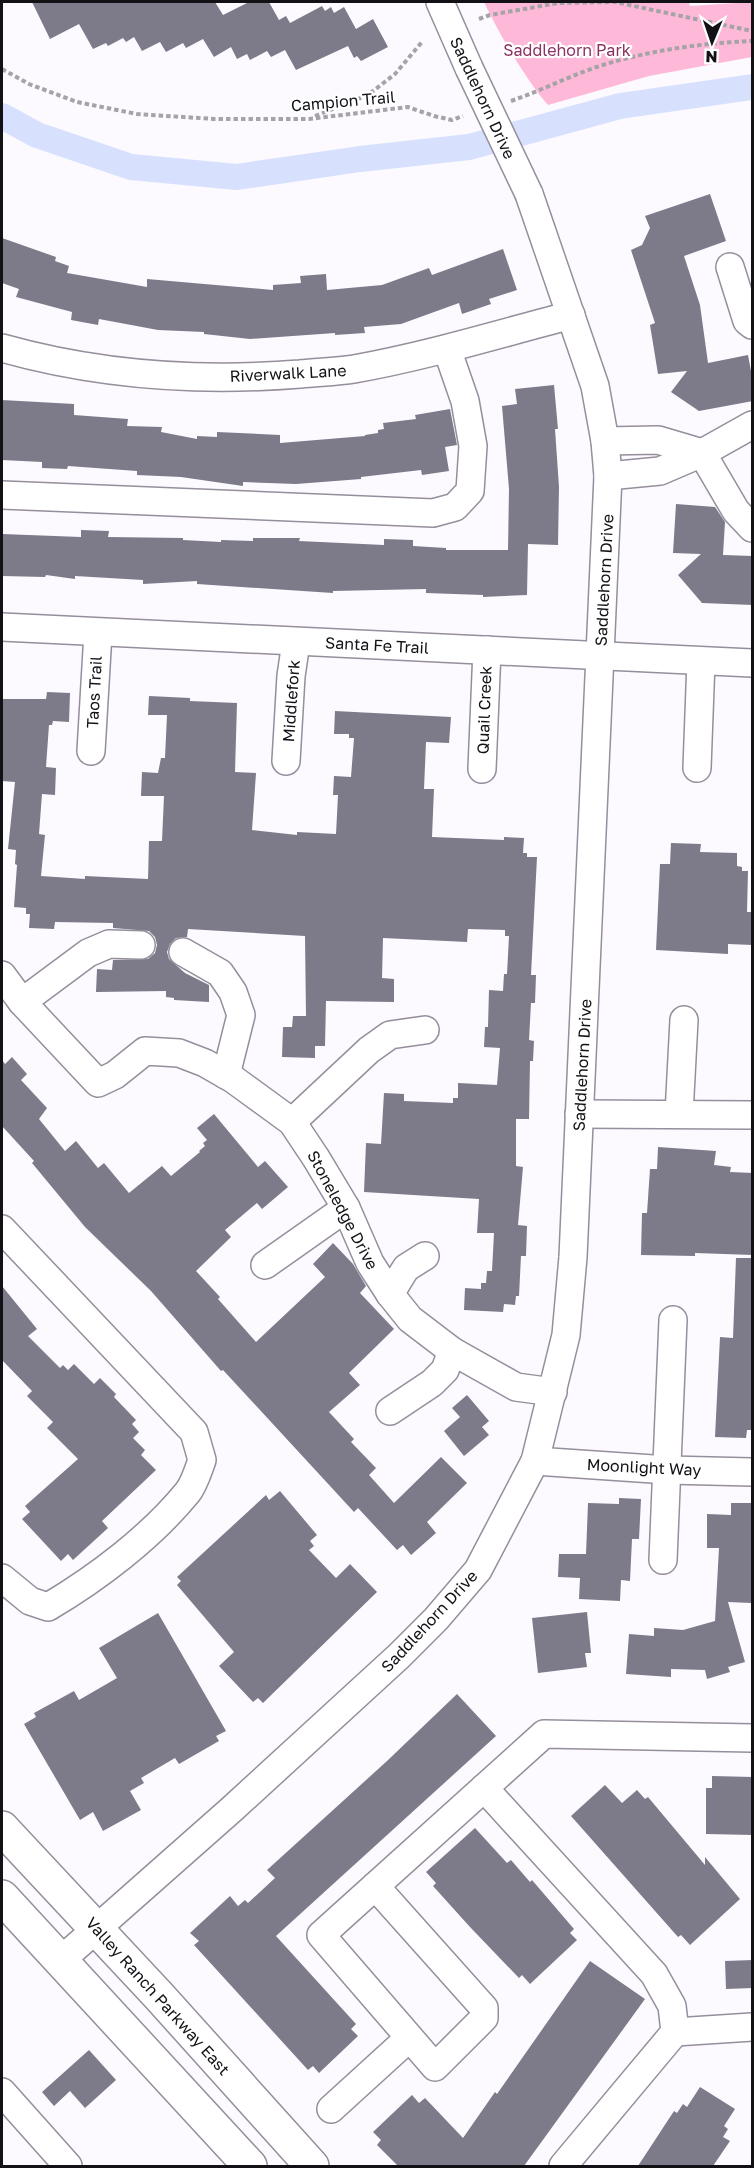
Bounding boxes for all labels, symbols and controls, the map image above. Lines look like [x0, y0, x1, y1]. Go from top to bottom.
north arrow [682, 12, 742, 72]
street label: Saddlehorn Drive [446, 34, 520, 162]
park label: Saddlehorn Park [503, 40, 631, 60]
text: N [705, 47, 718, 67]
street label: Campion Trail [290, 86, 396, 116]
street label: Riverwalk Lane [229, 360, 347, 386]
street label: Saddlehorn Drive [591, 513, 617, 647]
street label: Santa Fe Trail [325, 632, 429, 658]
street label: Taos Trail [82, 655, 106, 729]
street label: Middlefork [278, 659, 304, 743]
street label: Quail Creek [472, 665, 496, 755]
street label: Saddlehorn Drive [569, 998, 595, 1132]
street label: Stoneledge Drive [303, 1147, 383, 1273]
street label: Moonlight Way [586, 1454, 702, 1480]
street label: Saddlehorn Drive [377, 1566, 481, 1676]
street label: Valley Ranch Parkway East [82, 1913, 234, 2079]

